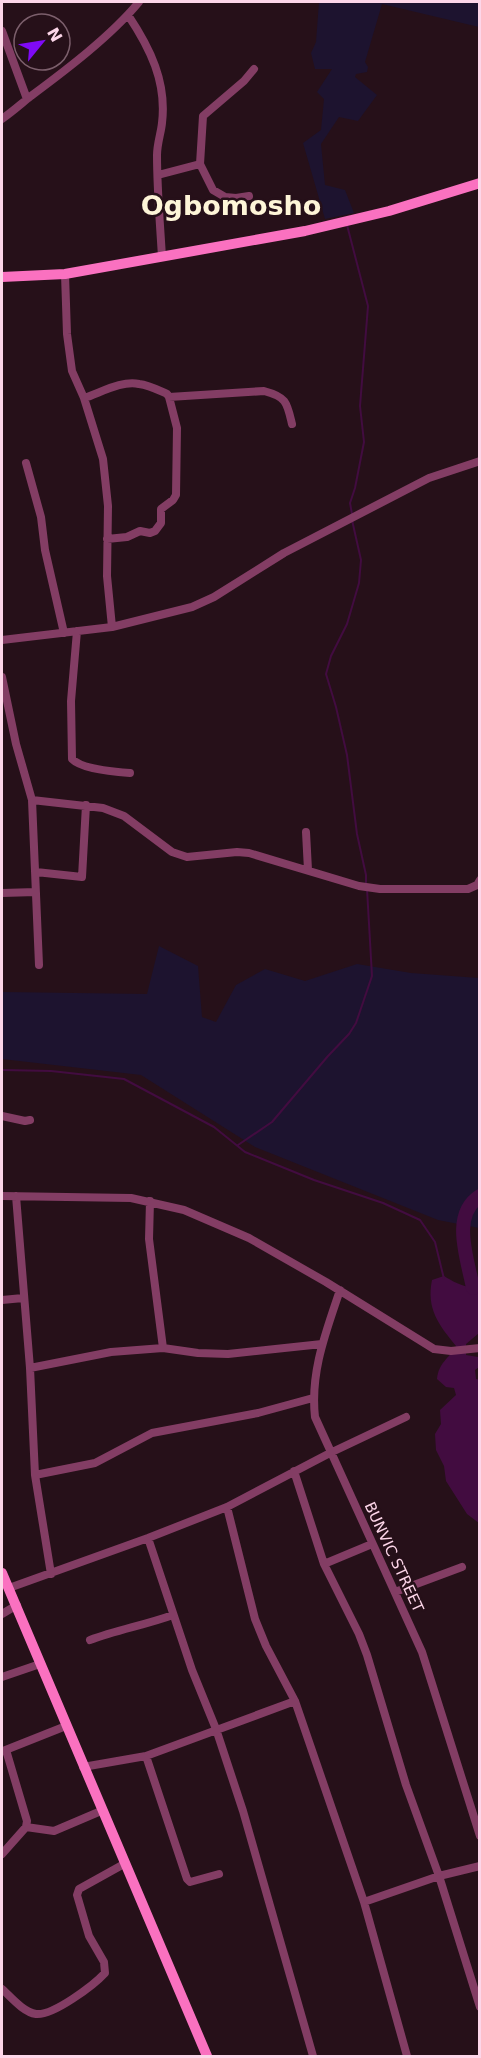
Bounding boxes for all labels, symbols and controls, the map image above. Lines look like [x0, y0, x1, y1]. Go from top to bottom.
north arrow [12, 12, 72, 72]
text: N [43, 24, 66, 45]
district label: Ogbomosho [141, 190, 321, 221]
street label: BUNVIC STREET [361, 1499, 428, 1616]

